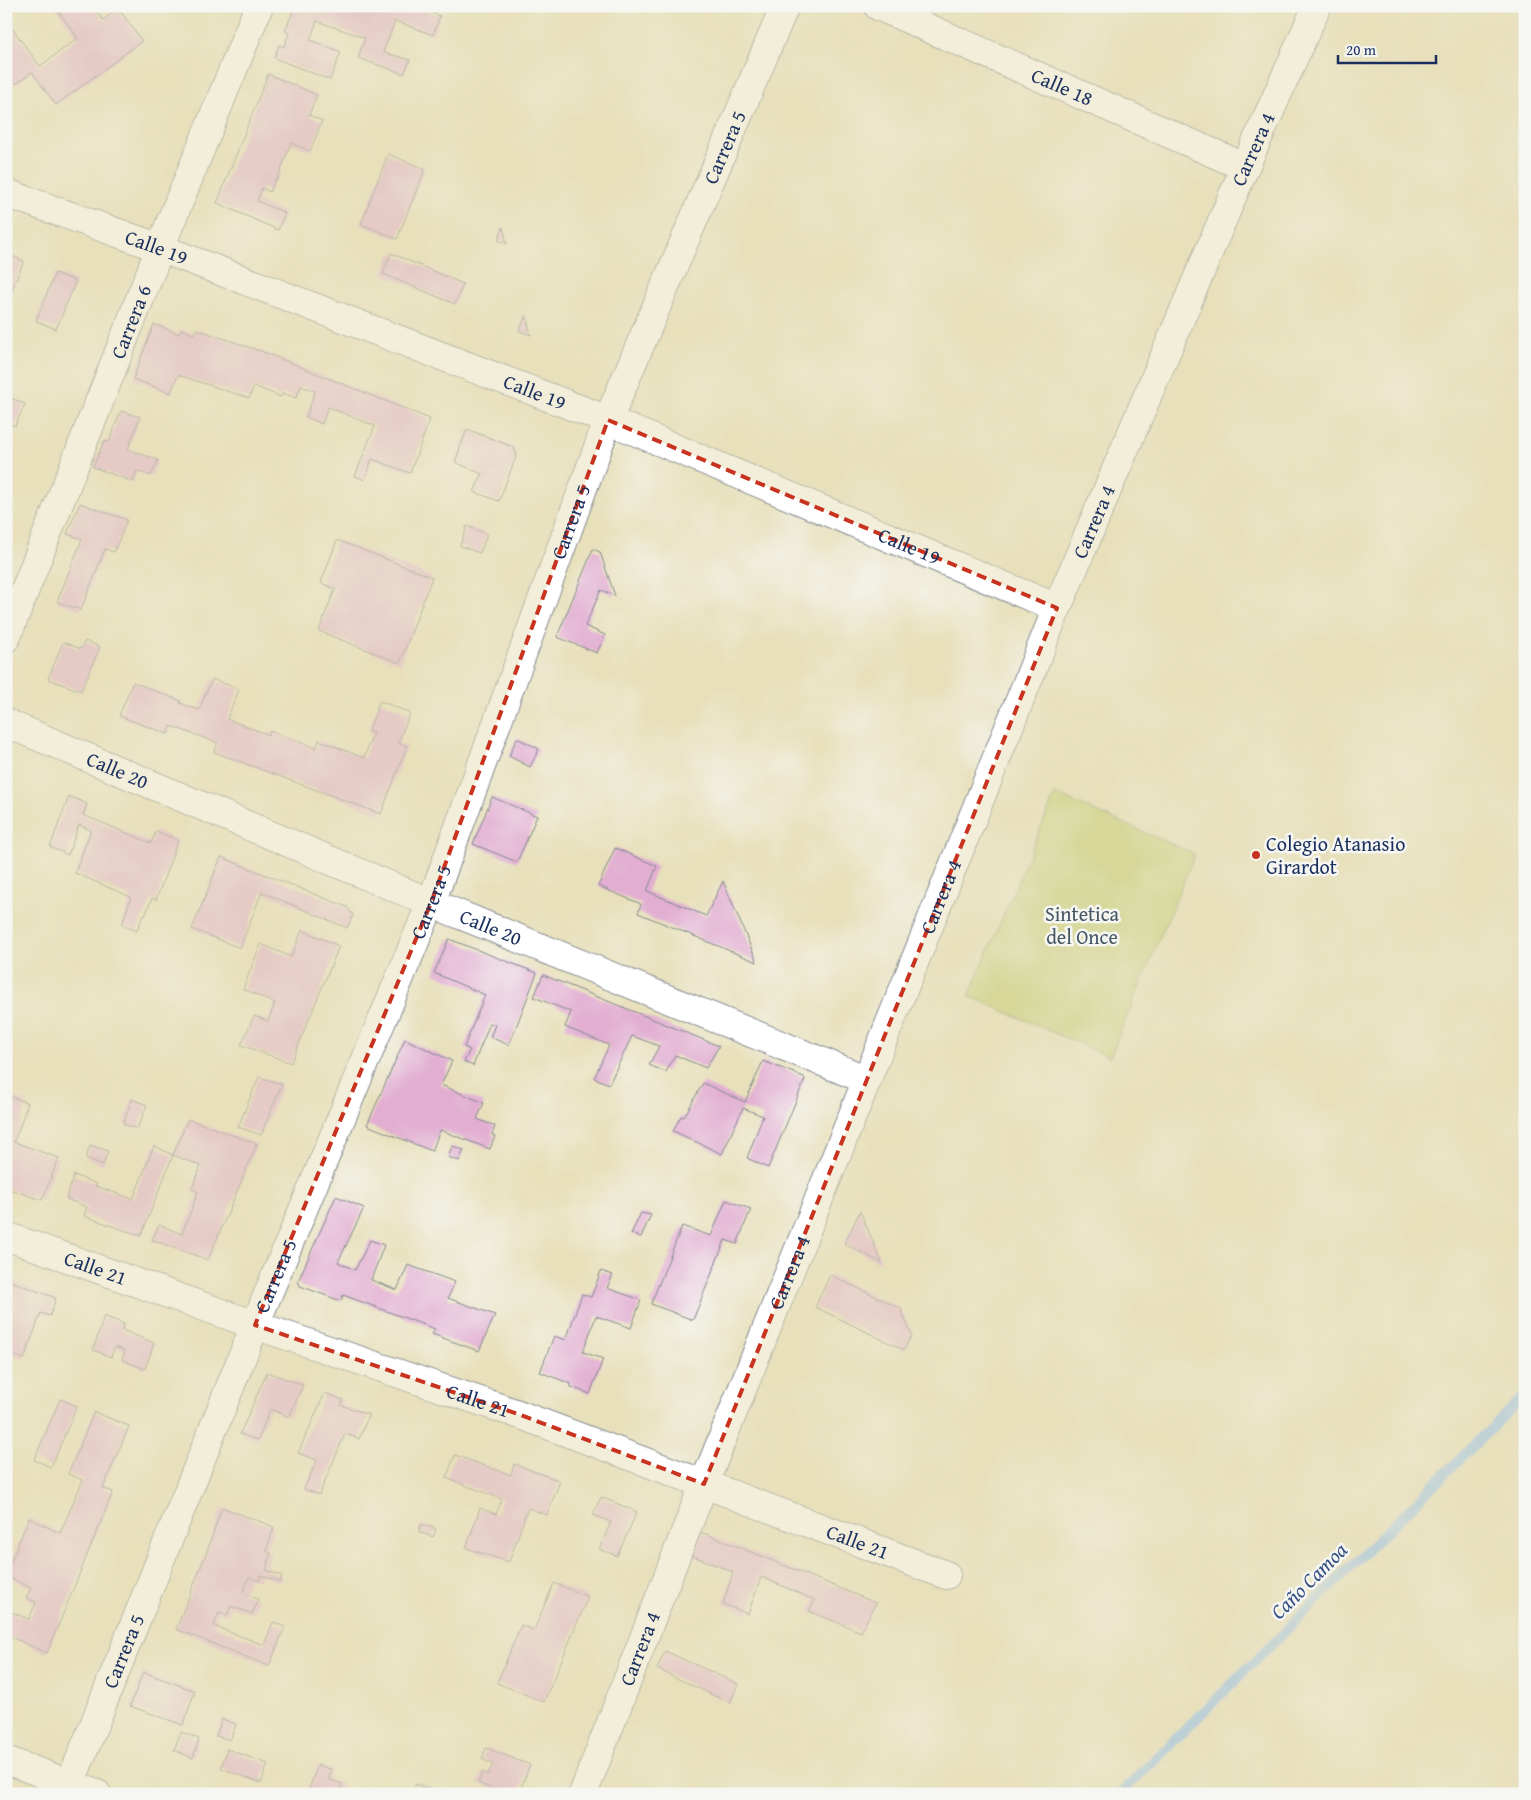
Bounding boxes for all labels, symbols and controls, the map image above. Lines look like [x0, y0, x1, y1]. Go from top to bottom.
scale bar [1338, 32, 1436, 64]
text: 20 m [1346, 39, 1377, 60]
street label: Calle 18 [1027, 60, 1098, 113]
street label: Carrera 5 [696, 106, 753, 188]
street label: Carrera 4 [1224, 108, 1282, 190]
street label: Calle 19 [122, 222, 192, 271]
street label: Carrera 6 [103, 280, 158, 363]
street label: Calle 19 [500, 366, 570, 417]
street label: Carrera 5 [543, 480, 597, 563]
street label: Carrera 4 [1065, 480, 1122, 563]
street label: Calle 19 [874, 520, 945, 572]
street label: Calle 20 [82, 744, 153, 796]
place label: Colegio Atanasio Girardot [1266, 829, 1405, 881]
marker: Colegio Atanasio Girardot [1250, 849, 1262, 861]
street label: Carrera 4 [912, 855, 968, 938]
street label: Carrera 5 [403, 860, 458, 943]
park label: Sintetica del Once [1045, 899, 1120, 951]
street label: Calle 20 [456, 901, 526, 952]
street label: Carrera 4 [761, 1231, 817, 1313]
street label: Carrera 5 [247, 1234, 303, 1317]
street label: Calle 21 [60, 1243, 131, 1292]
street label: Calle 21 [443, 1376, 514, 1424]
street label: Calle 21 [822, 1516, 893, 1566]
water label: Caño Camoa [1263, 1535, 1354, 1626]
street label: Carrera 4 [612, 1607, 667, 1690]
street label: Carrera 5 [95, 1610, 151, 1692]

